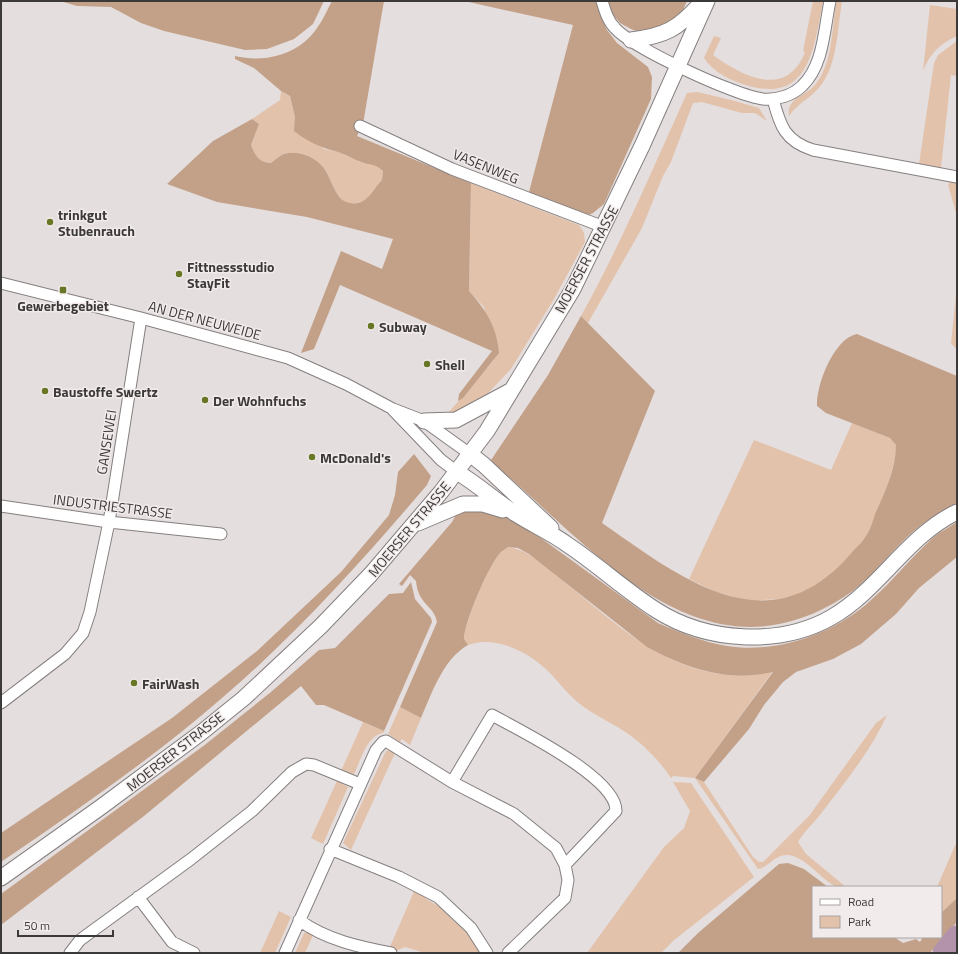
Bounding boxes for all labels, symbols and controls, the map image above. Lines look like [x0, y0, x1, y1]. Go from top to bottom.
street label: VASENWEG [450, 143, 522, 189]
street label: MOERSER STRASSE [549, 201, 623, 316]
place label: trinkgut Stubenrauch [58, 204, 135, 241]
marker: trinkgut Stubenrauch [45, 217, 55, 227]
place label: Fittnessstudio StayFit [187, 256, 275, 293]
marker: Fittnessstudio StayFit [174, 269, 184, 279]
marker: Gewerbegebiet [58, 285, 68, 295]
place label: Gewerbegebiet [17, 295, 109, 316]
street label: AN DER NEUWEIDE [146, 295, 264, 345]
place label: Subway [379, 316, 427, 337]
marker: Subway [366, 321, 376, 331]
place label: Shell [435, 354, 465, 375]
marker: Shell [422, 359, 432, 369]
place label: Baustoffe Swertz [53, 381, 158, 402]
marker: Baustoffe Swertz [40, 386, 50, 396]
place label: Der Wohnfuchs [213, 390, 307, 411]
marker: Der Wohnfuchs [200, 395, 210, 405]
street label: GANSEWEI [91, 408, 121, 476]
place label: McDonald's [320, 447, 391, 468]
marker: McDonald's [307, 452, 317, 462]
street label: MOERSER STRASSE [363, 476, 455, 581]
street label: INDUSTRIESTRASSE [52, 488, 174, 524]
place label: FairWash [142, 673, 199, 694]
marker: FairWash [129, 678, 139, 688]
street label: MOERSER STRASSE [122, 706, 229, 796]
legend [812, 886, 942, 938]
text: Road [848, 892, 874, 911]
scale bar [18, 912, 113, 938]
text: Park [848, 912, 871, 931]
text: 50 m [24, 916, 50, 935]

